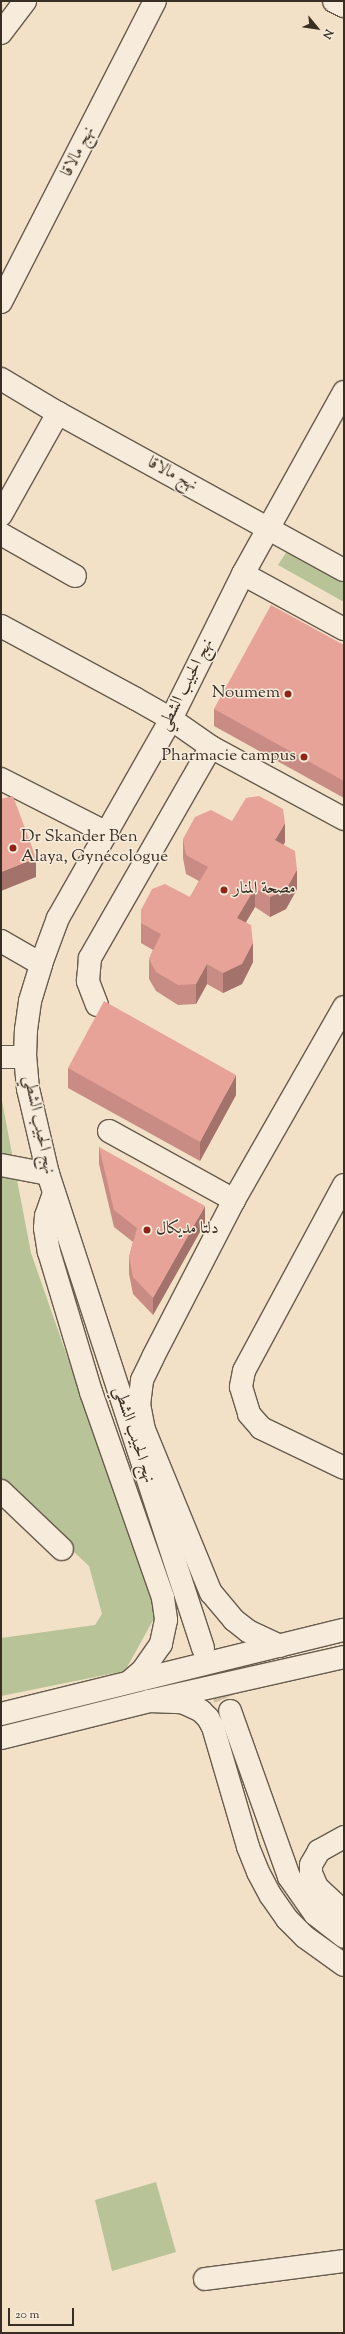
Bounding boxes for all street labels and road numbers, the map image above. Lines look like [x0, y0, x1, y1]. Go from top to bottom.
street label: نهج مالاقا [58, 123, 100, 181]
street label: نهج مالاقا [143, 453, 201, 497]
street label: نهج الحبيب الشطي [155, 636, 219, 734]
street label: نهج الحبيب الشطي [18, 1074, 58, 1176]
street label: نهج الحبيب الشطي [108, 1384, 158, 1486]

